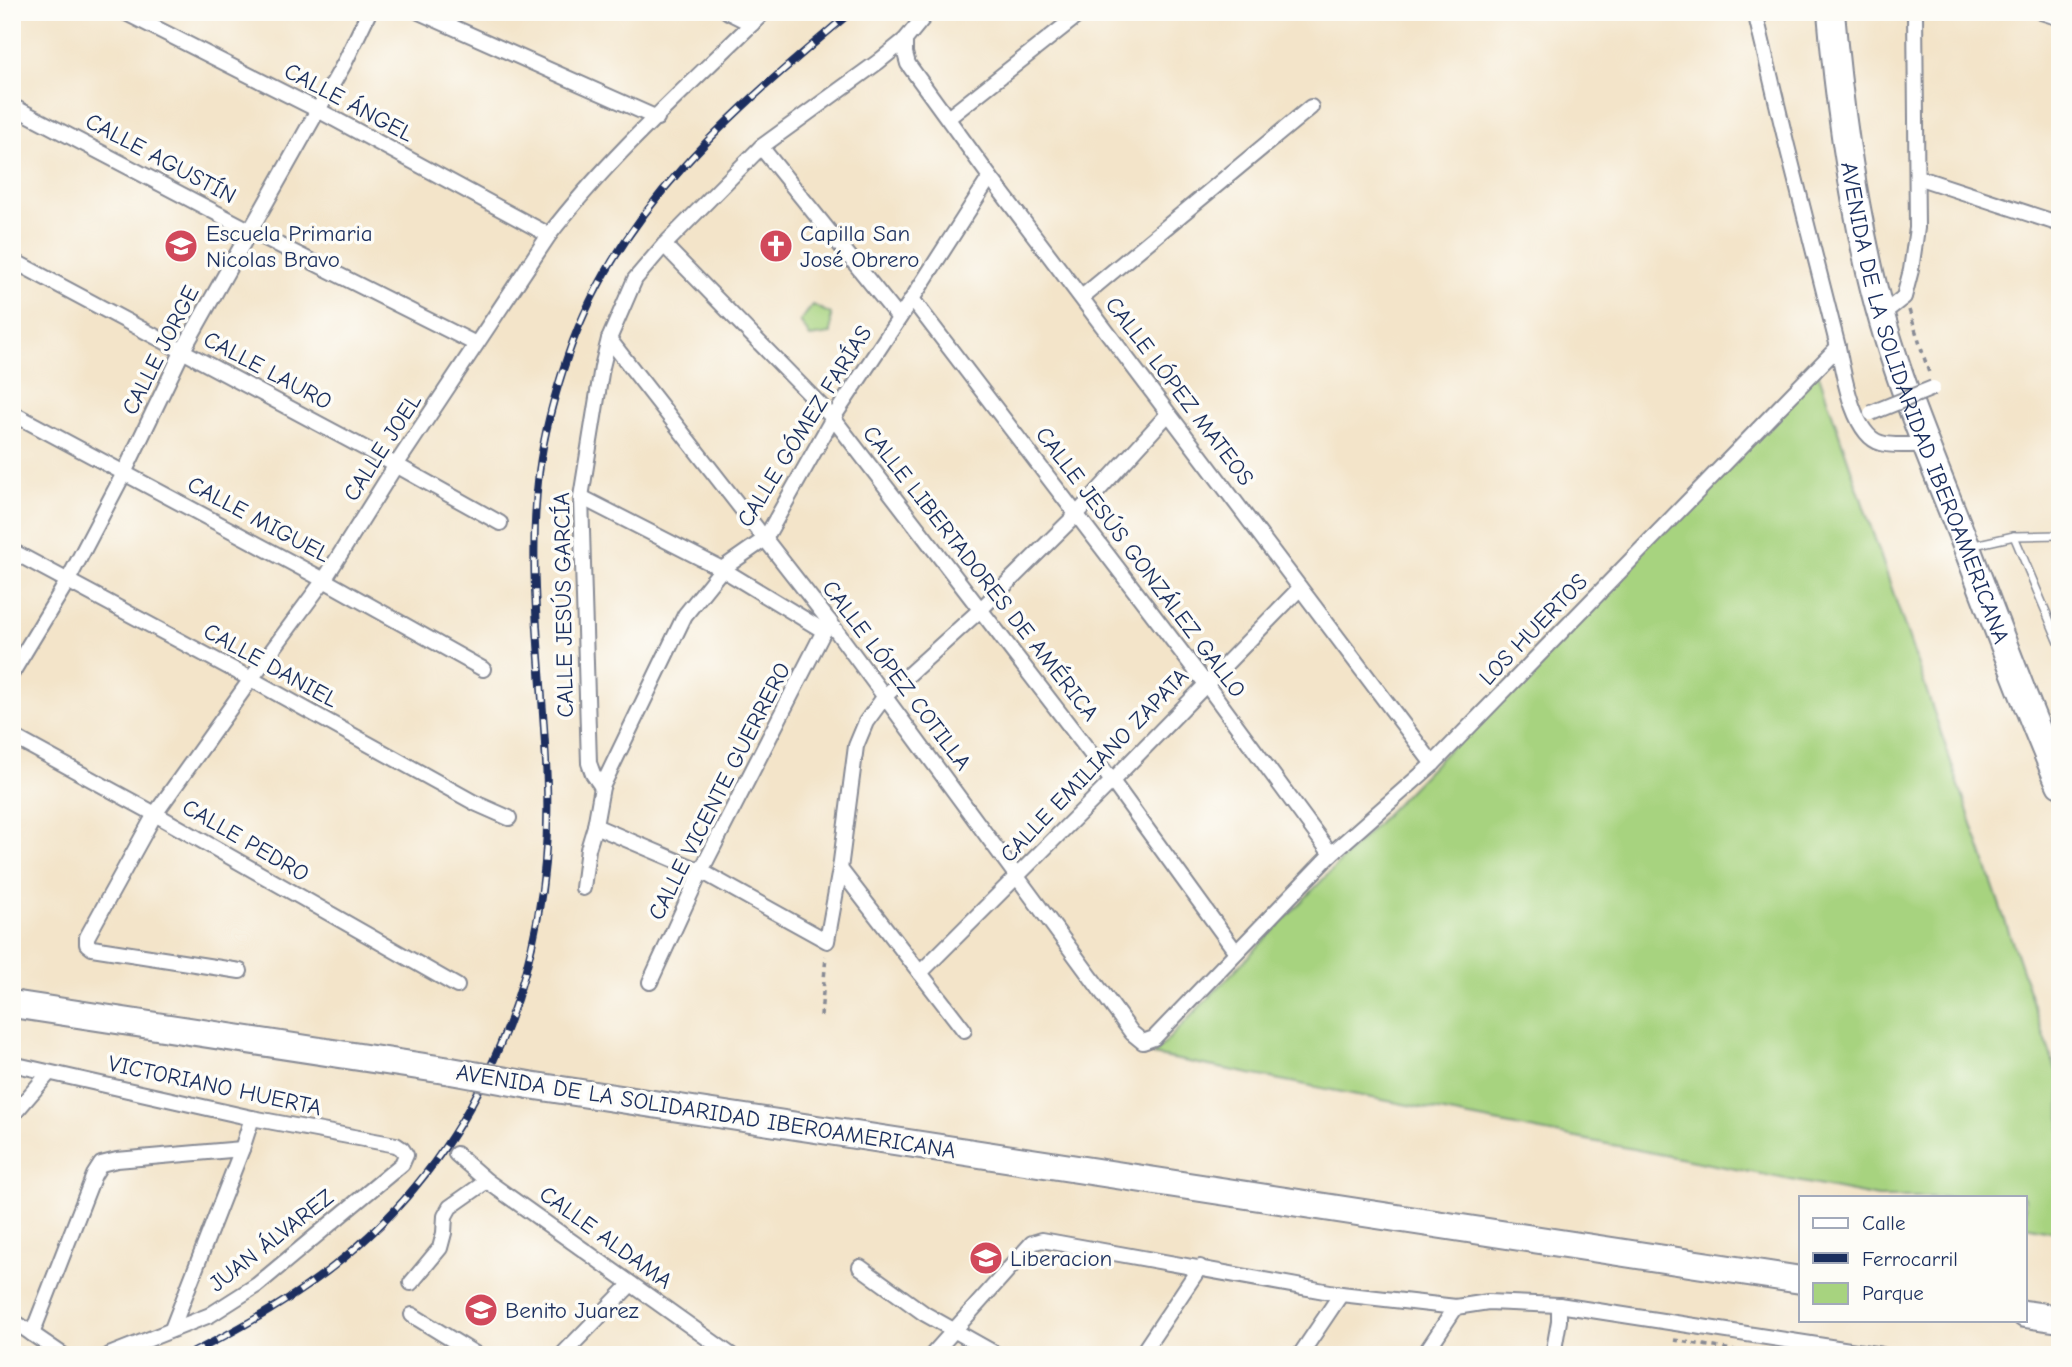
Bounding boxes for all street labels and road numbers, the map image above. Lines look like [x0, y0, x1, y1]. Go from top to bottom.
street label: CALLE ÁNGEL [280, 57, 418, 148]
street label: CALLE AGUSTÍN [81, 107, 241, 209]
street label: AVENIDA DE LA SOLIDARIDAD IBEROAMERICANA [1835, 160, 2015, 647]
street label: CALLE JORGE [116, 281, 205, 419]
street label: CALLE LÓPEZ MATEOS [1100, 292, 1259, 491]
street label: CALLE GÓMEZ FARÍAS [731, 320, 877, 532]
street label: CALLE LAURO [199, 325, 336, 416]
street label: CALLE JOEL [338, 388, 427, 506]
street label: CALLE LIBERTADORES DE AMÉRICA [857, 420, 1104, 726]
street label: CALLE JESÚS GONZÁLEZ GALLO [1030, 422, 1251, 703]
street label: CALLE MIGUEL [183, 471, 335, 569]
street label: CALLE JESÚS GARCÍA [548, 492, 579, 718]
street label: LOS HUERTOS [1474, 568, 1593, 691]
street label: CALLE LÓPEZ COTILLA [816, 575, 977, 776]
street label: CALLE DANIEL [199, 617, 343, 714]
street label: CALLE VICENTE GUERRERO [643, 658, 796, 925]
street label: CALLE EMILIANO ZAPATA [995, 663, 1194, 868]
street label: CALLE PEDRO [178, 793, 314, 888]
street label: VICTORIANO HUERTA [106, 1050, 324, 1121]
street label: AVENIDA DE LA SOLIDARIDAD IBEROAMERICANA [454, 1059, 958, 1164]
street label: CALLE ALDAMA [534, 1180, 677, 1295]
street label: JUAN ÁLVAREZ [204, 1183, 339, 1297]

